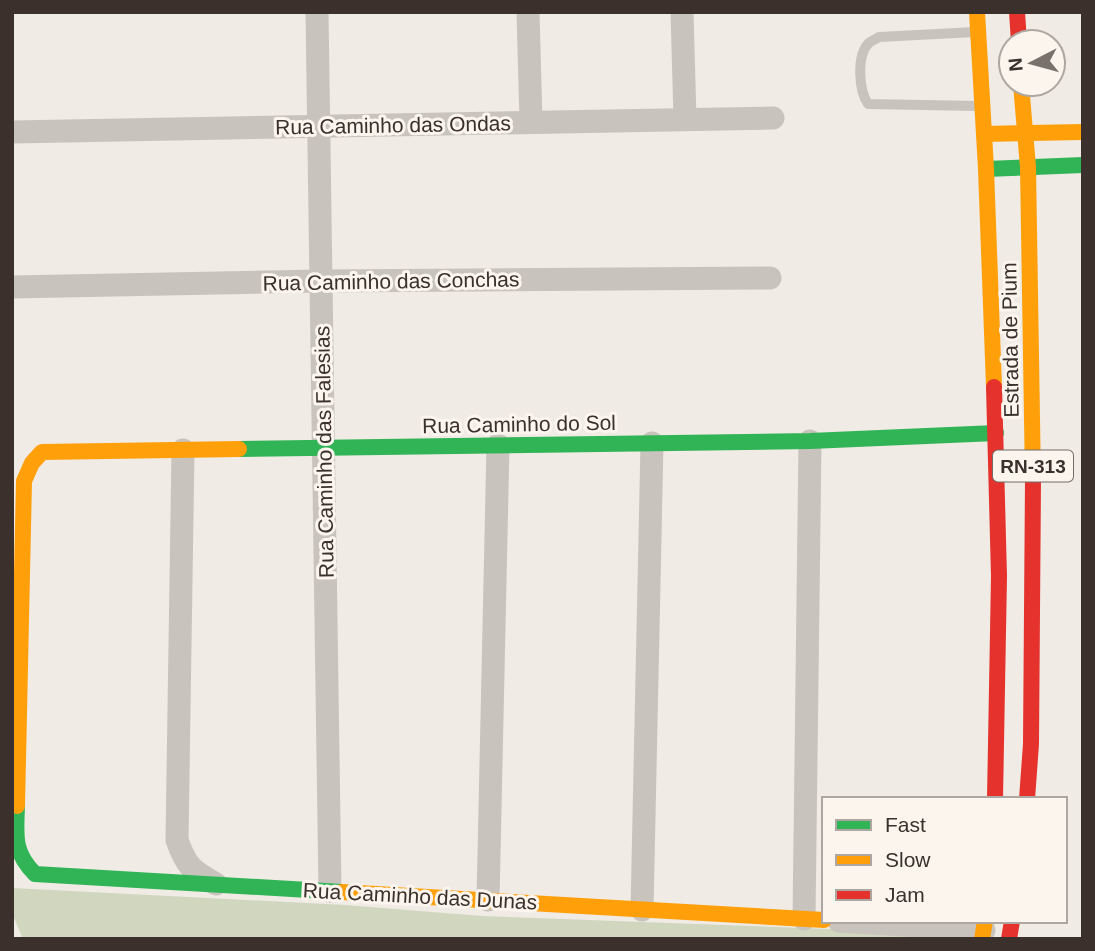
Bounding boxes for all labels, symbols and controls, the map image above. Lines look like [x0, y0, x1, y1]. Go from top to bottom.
north arrow [997, 28, 1067, 98]
text: N [1004, 57, 1027, 73]
street label: Rua Caminho das Ondas [275, 111, 511, 139]
street label: Estrada de Pium [997, 262, 1023, 418]
street label: Rua Caminho das Conchas [262, 267, 520, 295]
street label: Rua Caminho das Falesias [310, 326, 338, 578]
street label: Rua Caminho do Sol [422, 411, 616, 437]
road number: RN-313 [993, 450, 1073, 481]
legend [822, 797, 1067, 923]
text: Fast [885, 813, 926, 836]
text: Slow [885, 848, 931, 871]
street label: Rua Caminho das Dunas [302, 878, 538, 914]
text: Jam [885, 883, 925, 906]

